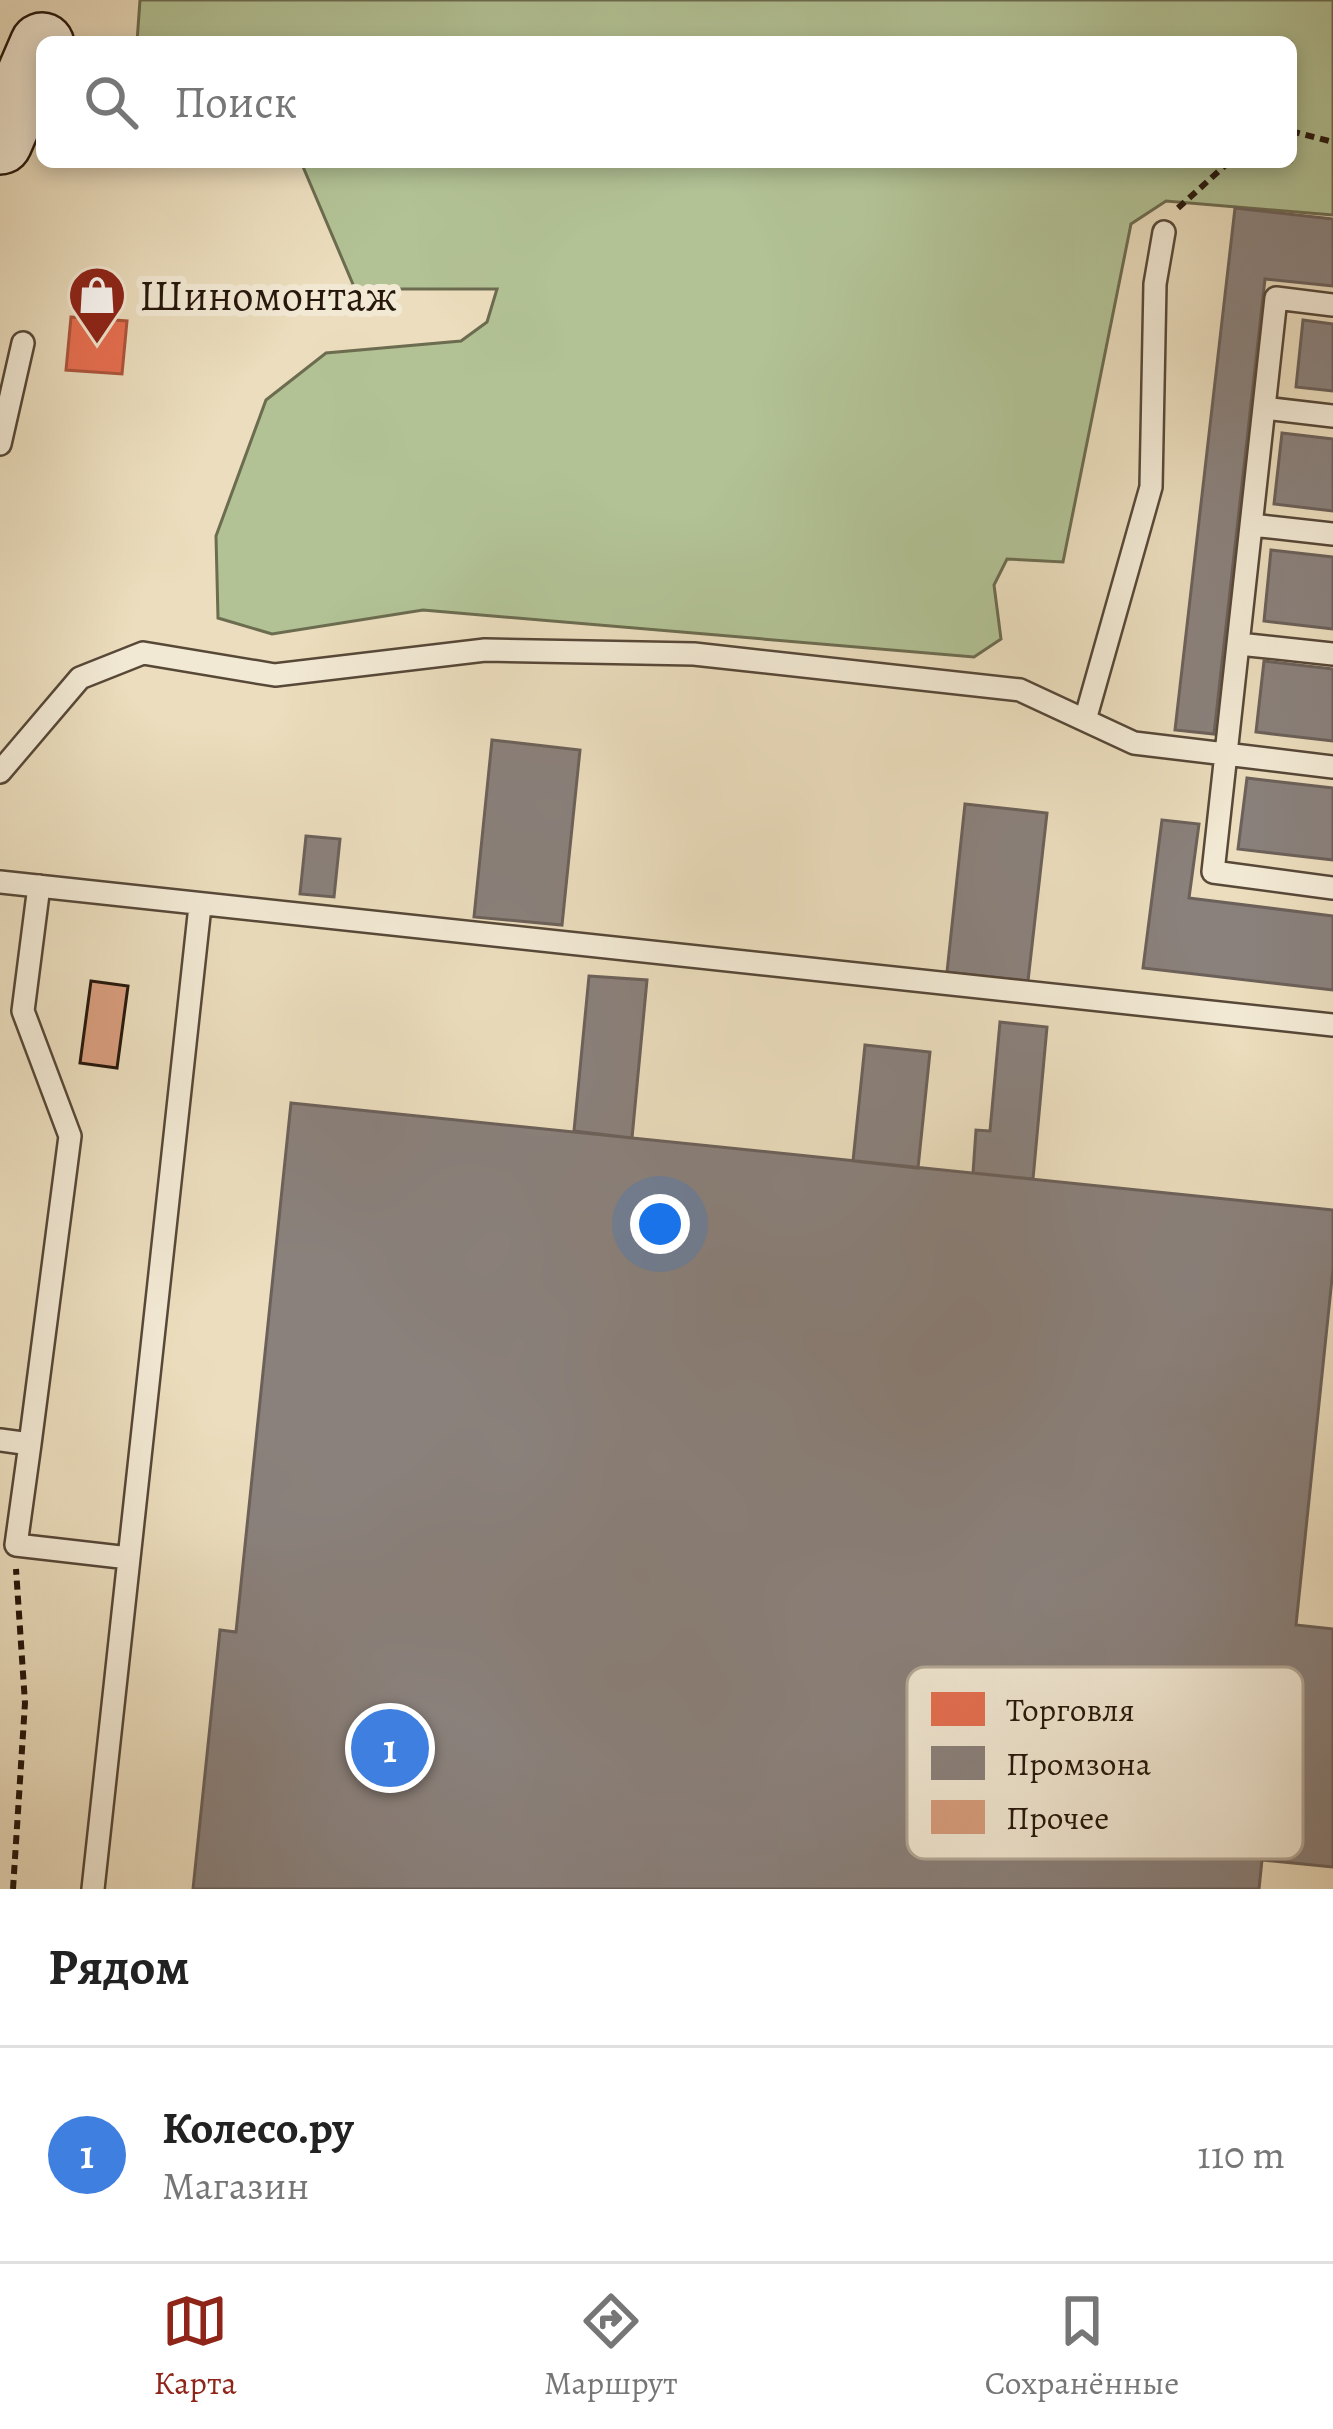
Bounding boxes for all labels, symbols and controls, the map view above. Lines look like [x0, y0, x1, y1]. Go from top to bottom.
search box [36, 36, 1297, 168]
icon: search [78, 69, 144, 135]
text: Поиск [174, 71, 297, 133]
shop icon: Шиномонтаж [66, 264, 128, 346]
place label: Шиномонтаж [139, 267, 397, 324]
your location [630, 1194, 690, 1254]
legend [907, 1667, 1303, 1859]
text: Торговля [1006, 1687, 1135, 1732]
pin: 1 [351, 1703, 429, 1793]
text: Промзона [1006, 1741, 1152, 1786]
text: Прочее [1006, 1795, 1109, 1840]
text: Рядом [48, 1932, 190, 2002]
text: Колесо.ру [162, 2097, 354, 2159]
text: 1 [80, 2128, 94, 2181]
text: 110 m [1197, 2128, 1285, 2181]
text: Магазин [162, 2159, 309, 2212]
tab: Карта [154, 2288, 237, 2405]
tab: Маршрут [544, 2288, 678, 2405]
tab: Сохранённые [985, 2288, 1179, 2405]

